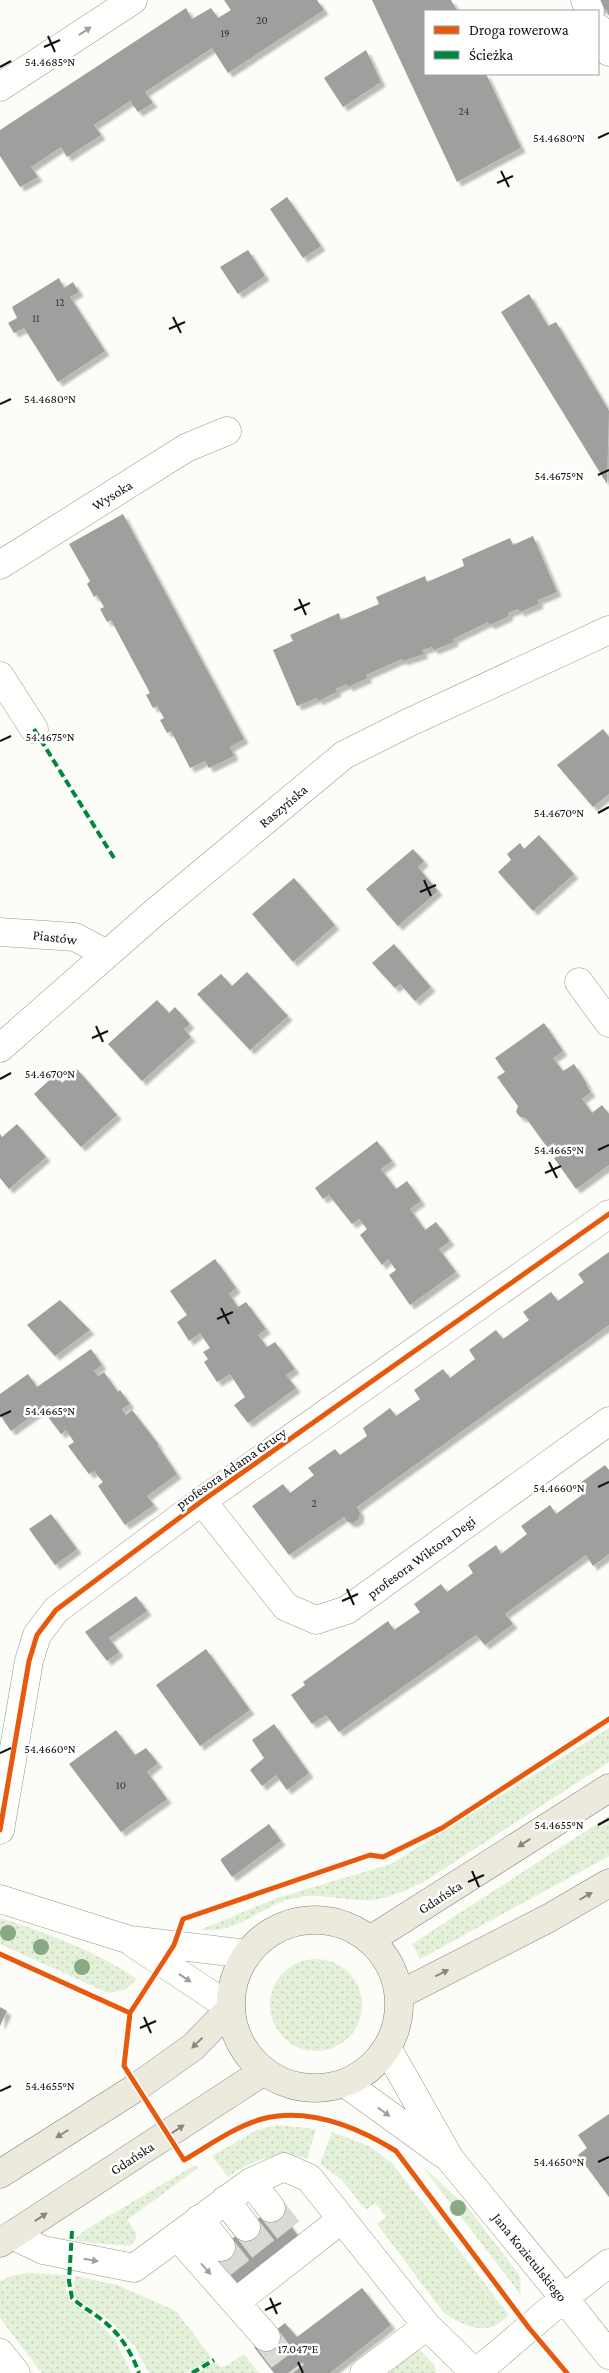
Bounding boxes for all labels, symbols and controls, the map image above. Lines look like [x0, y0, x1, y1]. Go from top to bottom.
legend [424, 10, 599, 75]
house number: 20 [256, 14, 268, 26]
text: Droga rowerowa [469, 22, 569, 39]
one-way arrow [78, 27, 91, 36]
house number: 19 [220, 27, 230, 39]
text: Ścieżka [469, 47, 513, 63]
text: 54.4685°N [25, 55, 75, 69]
house number: 24 [459, 105, 470, 117]
text: 54.4680°N [533, 131, 585, 145]
house number: 12 [56, 296, 64, 308]
house number: 11 [32, 312, 40, 324]
text: 54.4680°N [24, 392, 76, 406]
text: 54.4675°N [534, 469, 584, 483]
street label: Wysoka [89, 476, 136, 514]
text: 54.4675°N [25, 730, 75, 744]
street label: Raszyńska [256, 781, 311, 831]
text: 54.4670°N [534, 806, 584, 820]
street label: Piastów [32, 926, 79, 948]
text: 54.4670°N [25, 1067, 75, 1081]
text: 54.4665°N [534, 1143, 584, 1157]
text: 54.4665°N [25, 1404, 75, 1418]
street label: profesora Adama Grucy [173, 1424, 290, 1512]
text: 54.4660°N [533, 1481, 585, 1495]
house number: 2 [311, 1497, 317, 1509]
street label: profesora Wiktora Degi [364, 1512, 478, 1602]
text: 54.4660°N [24, 1742, 76, 1756]
house number: 10 [116, 1779, 126, 1791]
text: 54.4655°N [534, 1818, 584, 1832]
one-way arrow [517, 1838, 531, 1847]
street label: Gdańska [415, 1877, 465, 1917]
one-way arrow [579, 1892, 592, 1901]
one-way arrow [435, 1969, 450, 1977]
one-way arrow [178, 1973, 191, 1982]
one-way arrow [191, 2037, 203, 2049]
text: 54.4655°N [25, 2079, 75, 2093]
one-way arrow [377, 2106, 390, 2117]
one-way arrow [171, 2124, 184, 2133]
one-way arrow [56, 2130, 69, 2139]
street label: Gdańska [107, 2138, 157, 2178]
text: 54.4650°N [534, 2155, 585, 2169]
street label: Jana Kozietulskiego [488, 2208, 571, 2305]
one-way arrow [34, 2212, 48, 2221]
one-way arrow [84, 2257, 100, 2265]
one-way arrow [201, 2263, 212, 2276]
text: 17.047°E [278, 2342, 319, 2356]

